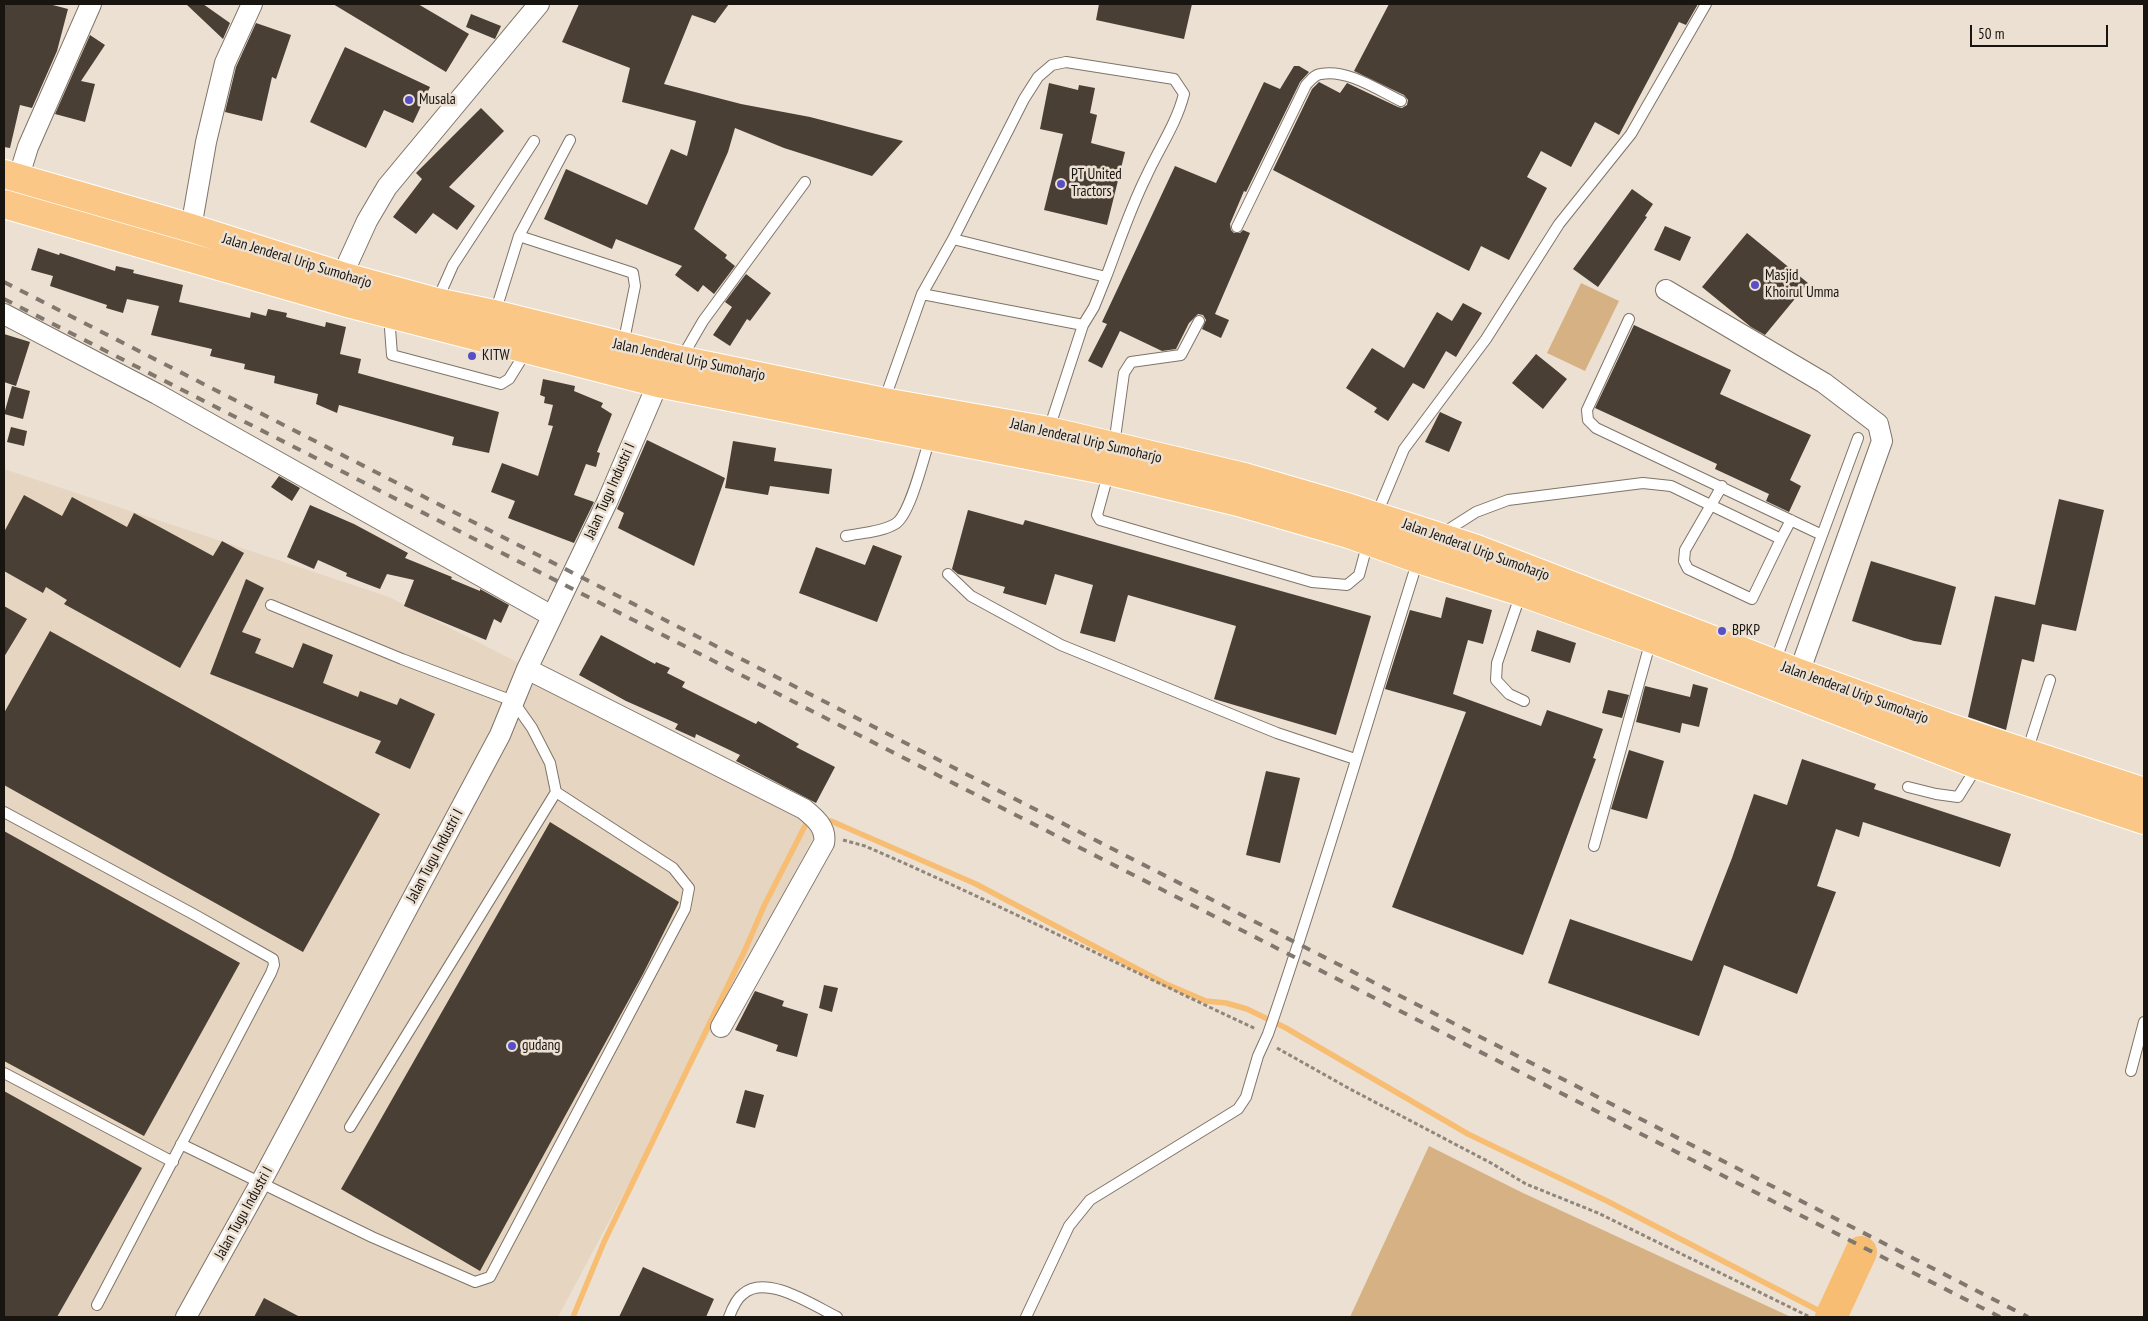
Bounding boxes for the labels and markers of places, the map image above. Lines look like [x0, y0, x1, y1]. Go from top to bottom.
place label: Musala [419, 91, 456, 109]
marker: Musala [403, 94, 415, 106]
place label: PT United Tractors [1071, 166, 1122, 201]
marker: PT United Tractors [1055, 178, 1067, 190]
place label: Masjid Khoirul Umma [1765, 267, 1839, 302]
marker: Masjid Khoirul Umma [1749, 279, 1761, 291]
place label: KITW [482, 347, 510, 365]
marker: KITW [466, 350, 478, 362]
place label: BPKP [1732, 622, 1760, 640]
marker: BPKP [1716, 625, 1728, 637]
place label: gudang [522, 1037, 561, 1055]
marker: gudang [506, 1040, 518, 1052]

